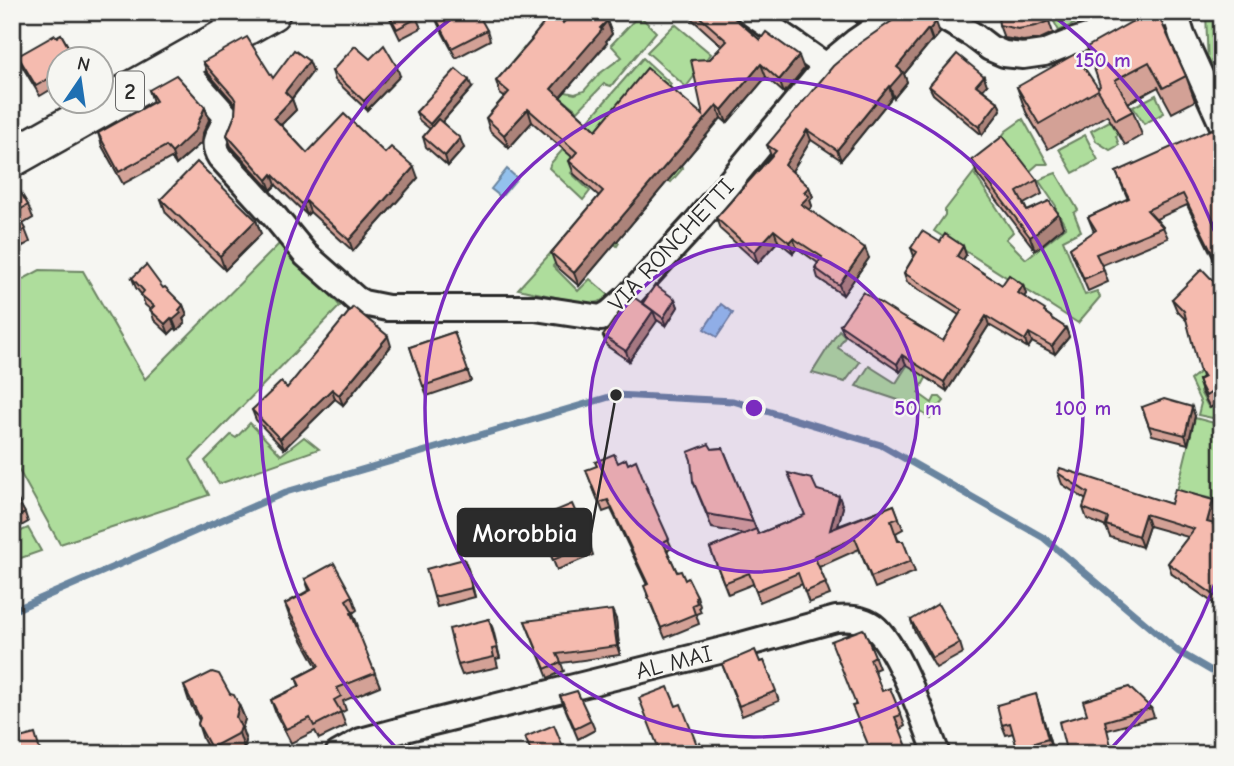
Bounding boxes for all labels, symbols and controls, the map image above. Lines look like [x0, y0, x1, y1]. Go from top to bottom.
north arrow [46, 46, 116, 116]
text: 150 m [1075, 48, 1131, 72]
text: N [75, 52, 92, 77]
road number: 2 [116, 72, 144, 110]
street label: VIA RONCHETTI [602, 173, 740, 317]
centre of rings [742, 396, 766, 420]
text: 50 m [894, 396, 942, 420]
text: 100 m [1055, 396, 1111, 420]
callout: Morobbia [458, 509, 591, 556]
text: Morobbia [473, 519, 577, 549]
street label: AL MAI [633, 639, 715, 685]

